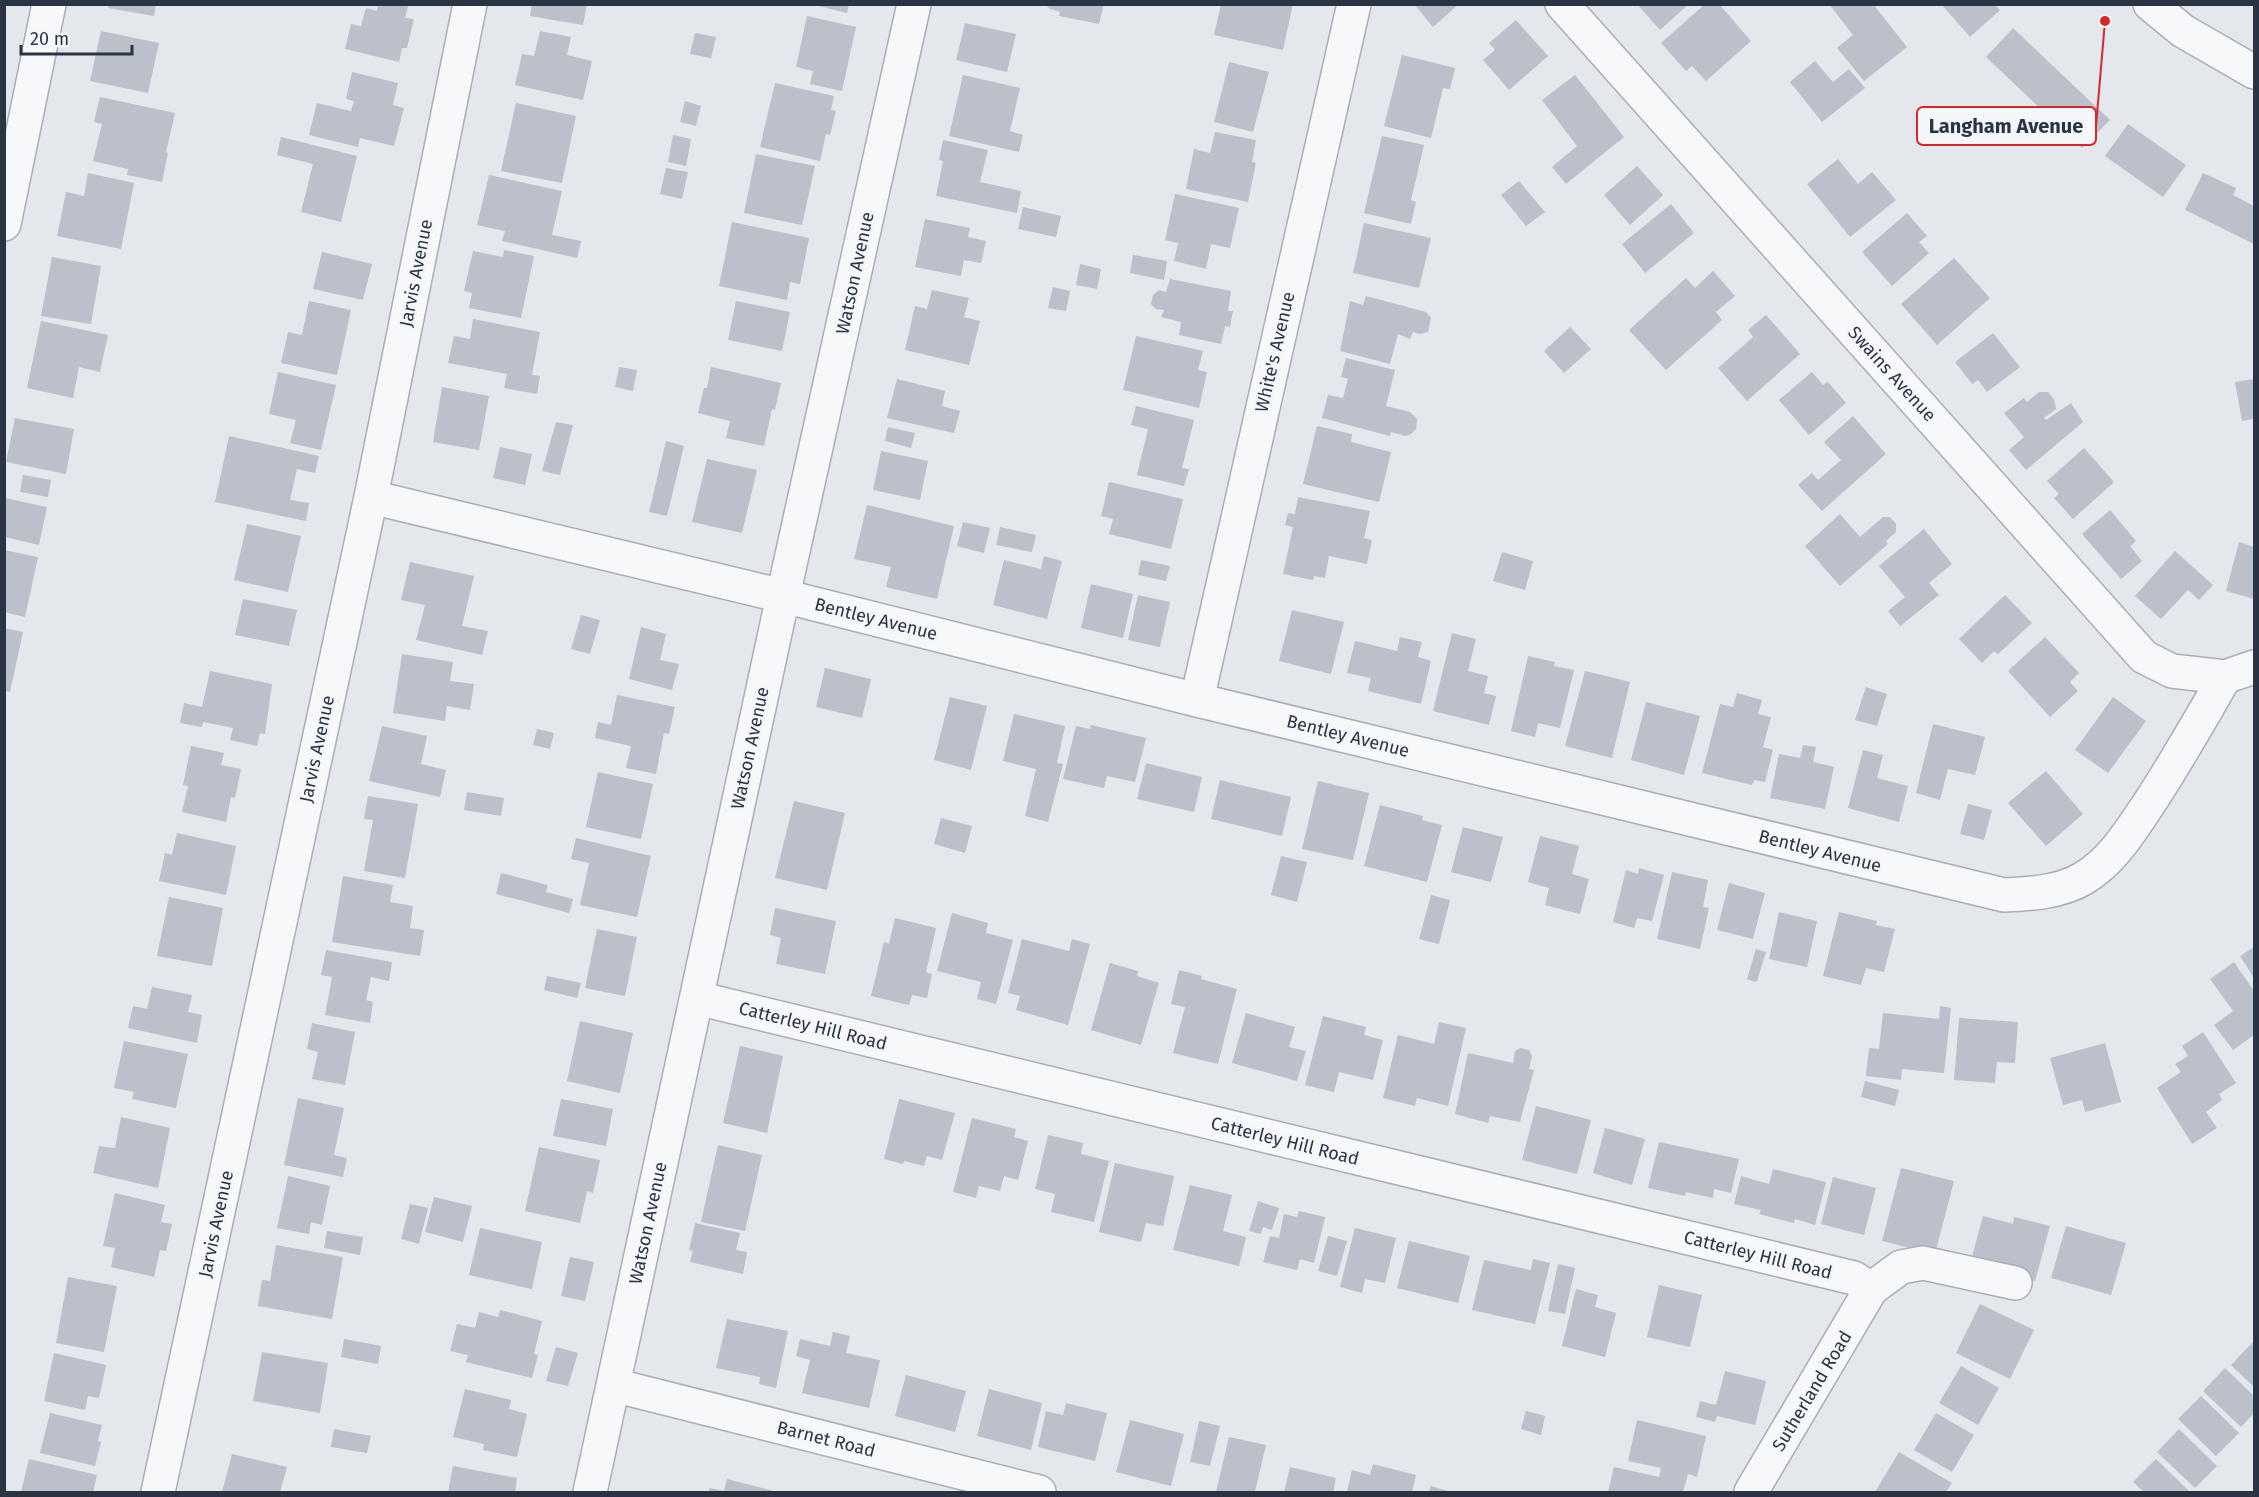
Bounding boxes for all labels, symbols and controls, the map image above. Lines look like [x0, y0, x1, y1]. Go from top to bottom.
scale bar [21, 18, 132, 56]
text: 20 m [30, 28, 69, 50]
callout: Langham Avenue [1917, 107, 2096, 145]
text: Langham Avenue [1929, 114, 2083, 138]
street label: Watson Avenue [831, 210, 879, 336]
street label: Jarvis Avenue [395, 217, 437, 329]
street label: White's Avenue [1250, 290, 1300, 414]
street label: Swains Avenue [1843, 322, 1941, 426]
street label: Bentley Avenue [812, 593, 940, 645]
street label: Watson Avenue [726, 685, 774, 811]
street label: Jarvis Avenue [295, 693, 339, 805]
street label: Bentley Avenue [1284, 710, 1412, 762]
street label: Bentley Avenue [1756, 825, 1884, 877]
street label: Catterley Hill Road [737, 997, 889, 1055]
street label: Catterley Hill Road [1209, 1112, 1361, 1170]
street label: Watson Avenue [624, 1160, 672, 1286]
street label: Jarvis Avenue [194, 1168, 238, 1280]
street label: Catterley Hill Road [1682, 1226, 1834, 1284]
street label: Sutherland Road [1767, 1327, 1857, 1455]
street label: Barnet Road [774, 1416, 878, 1462]

